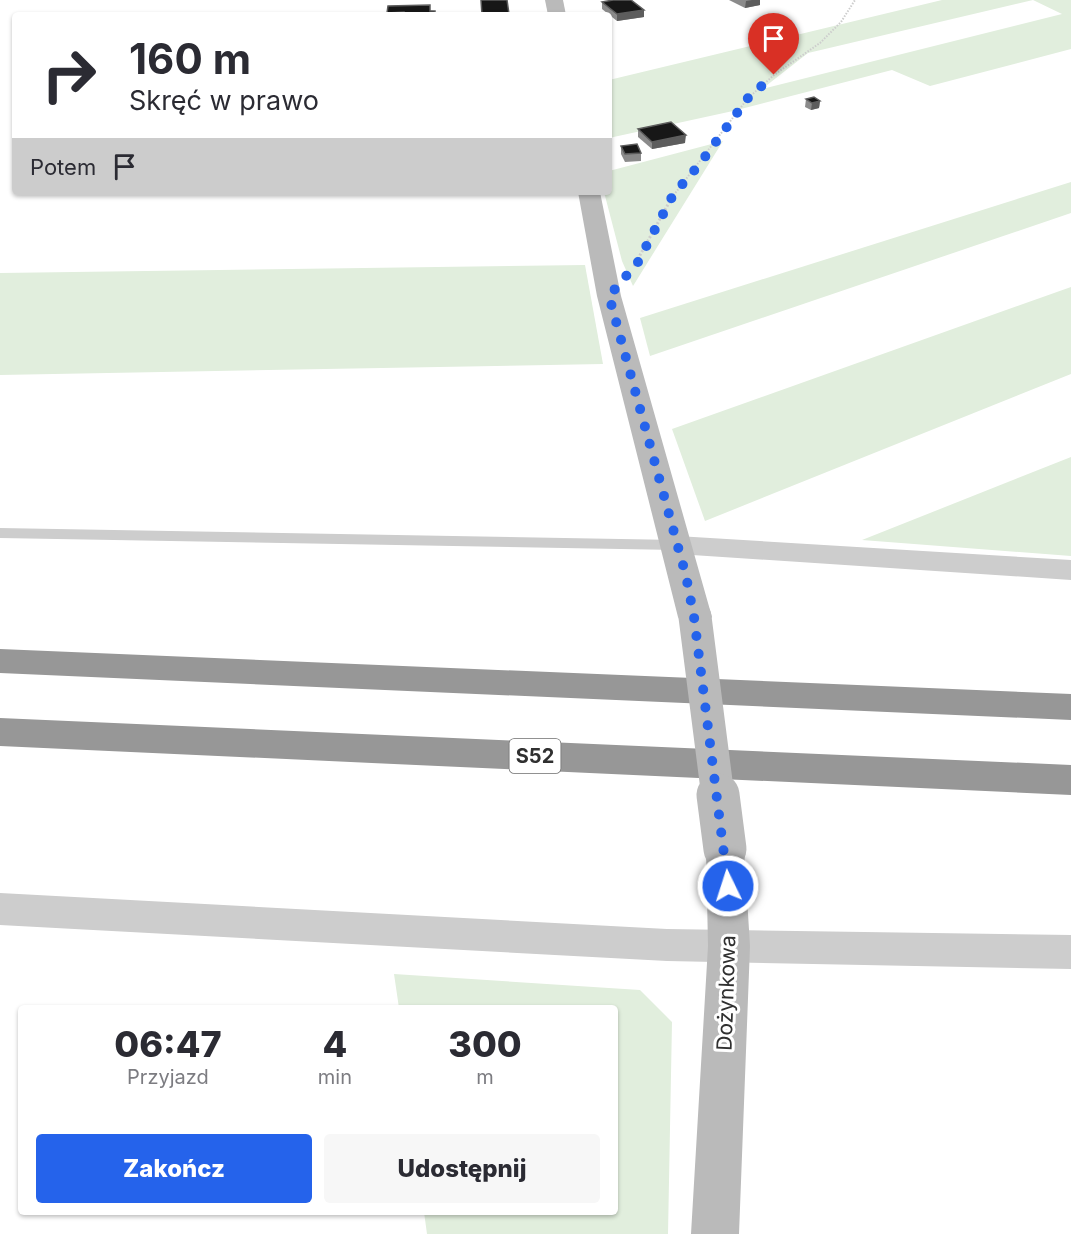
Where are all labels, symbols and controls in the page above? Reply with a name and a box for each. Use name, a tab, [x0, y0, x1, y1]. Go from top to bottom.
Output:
pin	[748, 13, 799, 75]
icon: arrive	[757, 22, 790, 55]
text: 160 m	[129, 33, 251, 84]
icon: right	[30, 36, 108, 114]
text: Skręć w prawo	[129, 84, 319, 117]
icon: arrive	[108, 150, 141, 183]
text: Potem	[30, 154, 96, 180]
road number: S52	[510, 739, 560, 773]
position arrow	[696, 854, 760, 918]
street label: Dożynkowa	[711, 935, 741, 1051]
text: 06:47	[114, 1022, 222, 1066]
text: 4	[323, 1022, 347, 1066]
text: 300	[448, 1022, 522, 1066]
text: Przyjazd	[127, 1065, 209, 1089]
text: min	[318, 1065, 352, 1089]
text: m	[476, 1065, 494, 1089]
button: Zakończ	[36, 1134, 312, 1203]
button: Udostępnij	[324, 1134, 600, 1203]

